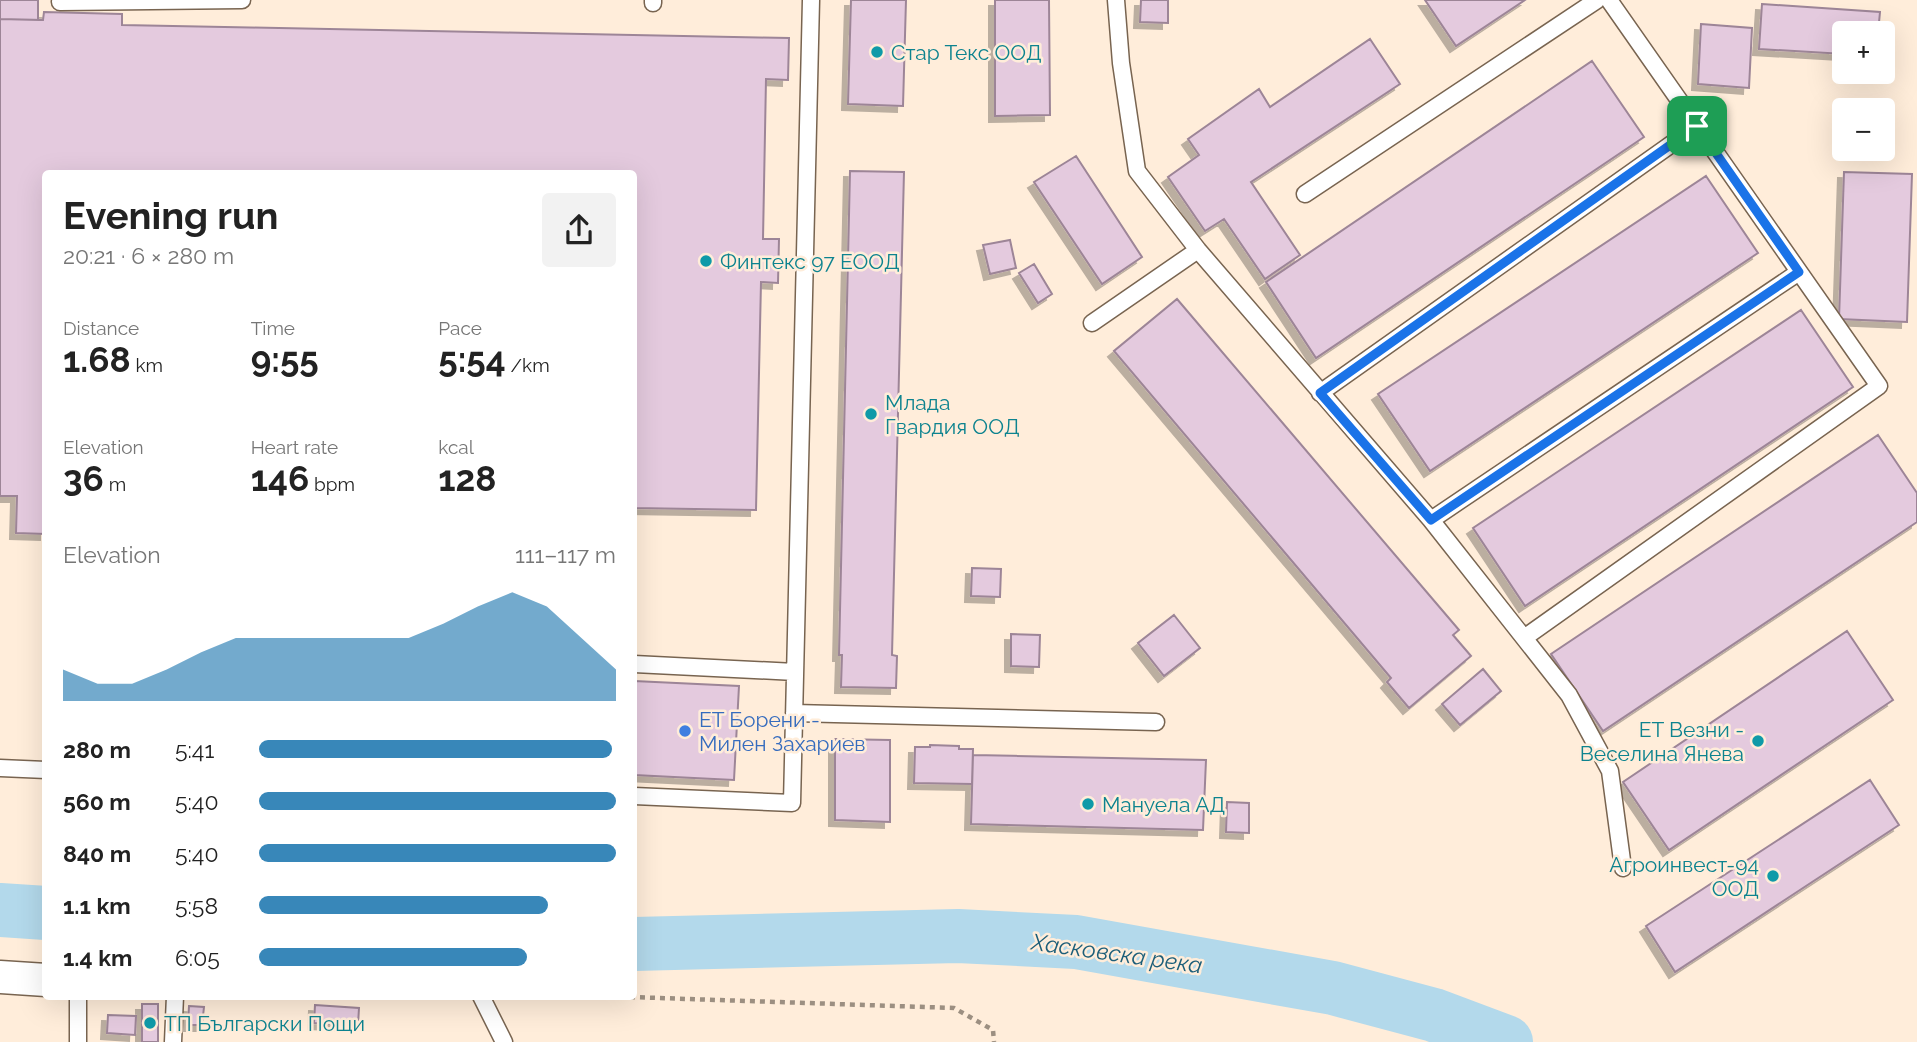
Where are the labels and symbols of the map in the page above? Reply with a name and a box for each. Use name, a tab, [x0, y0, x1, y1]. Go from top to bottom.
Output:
place label: Стар Текс ООД	[891, 40, 1042, 65]
marker: Стар Текс ООД	[869, 44, 885, 60]
pin	[1667, 96, 1727, 156]
place label: Финтекс 97 ЕООД	[720, 249, 900, 274]
marker: Финтекс 97 ЕООД	[698, 253, 714, 269]
place label: Млада Гвардия ООД	[885, 390, 1020, 439]
marker: Млада Гвардия ООД	[863, 406, 879, 422]
place label: ЕТ Борени - Милен Захариев	[699, 707, 866, 756]
place label: ЕТ Везни - Веселина Янева	[1580, 717, 1744, 766]
marker: ЕТ Борени - Милен Захариев	[677, 723, 693, 739]
marker: ЕТ Везни - Веселина Янева	[1750, 733, 1766, 749]
place label: Мануела АД	[1102, 792, 1225, 817]
marker: Мануела АД	[1080, 796, 1096, 812]
place label: Агроинвест-94 ООД	[1609, 852, 1759, 901]
marker: Агроинвест-94 ООД	[1765, 868, 1781, 884]
water label: Хасковска река	[1028, 927, 1204, 978]
place label: ТП Български Пощи	[164, 1011, 365, 1036]
marker: ТП Български Пощи	[142, 1015, 158, 1031]

